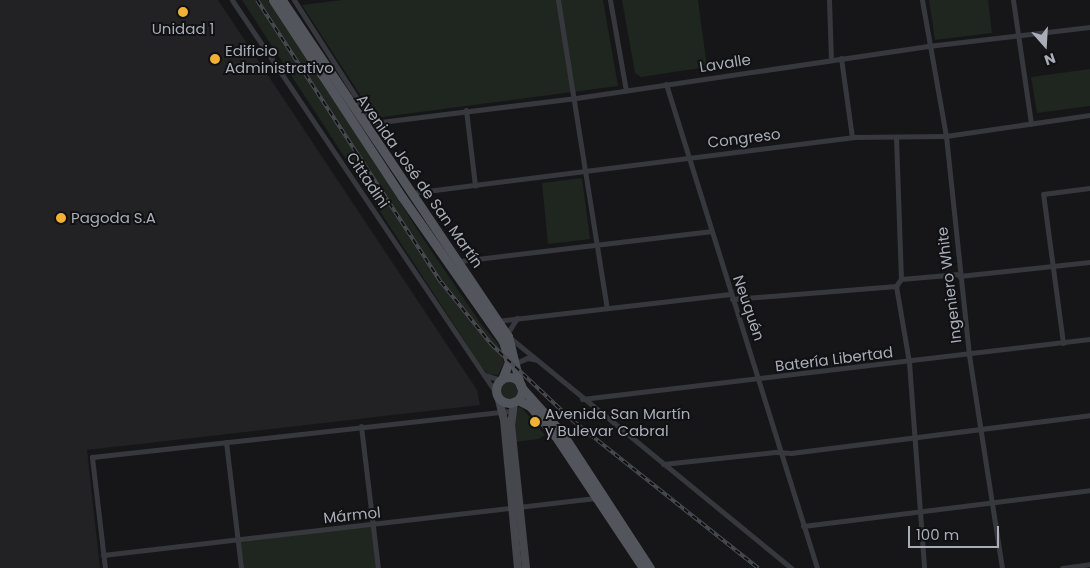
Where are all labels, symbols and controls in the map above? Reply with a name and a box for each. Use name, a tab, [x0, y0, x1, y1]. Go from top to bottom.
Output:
marker: Unidad 1	[177, 6, 189, 18]
place label: Unidad 1	[152, 20, 214, 38]
north arrow	[1020, 20, 1070, 70]
place label: Edificio Administrativo	[225, 41, 334, 76]
text: N	[1042, 48, 1058, 70]
street label: Lavalle	[698, 50, 752, 76]
marker: Edificio Administrativo	[209, 53, 221, 65]
street label: Avenida José de San Martín	[353, 91, 487, 271]
street label: Congreso	[707, 125, 781, 151]
street label: Cittadini	[343, 149, 393, 211]
place label: Pagoda S.A	[71, 209, 156, 227]
marker: Pagoda S.A	[55, 212, 67, 224]
street label: Ingeniero White	[933, 226, 965, 344]
street label: Neuquén	[729, 273, 769, 343]
street label: Batería Libertad	[774, 343, 894, 375]
place label: Avenida San Martín y Bulevar Cabral	[545, 404, 690, 439]
marker: Avenida San Martín y Bulevar Cabral	[529, 416, 541, 428]
street label: Mármol	[323, 503, 381, 527]
scale bar	[910, 516, 1001, 548]
text: 100 m	[916, 524, 959, 545]

